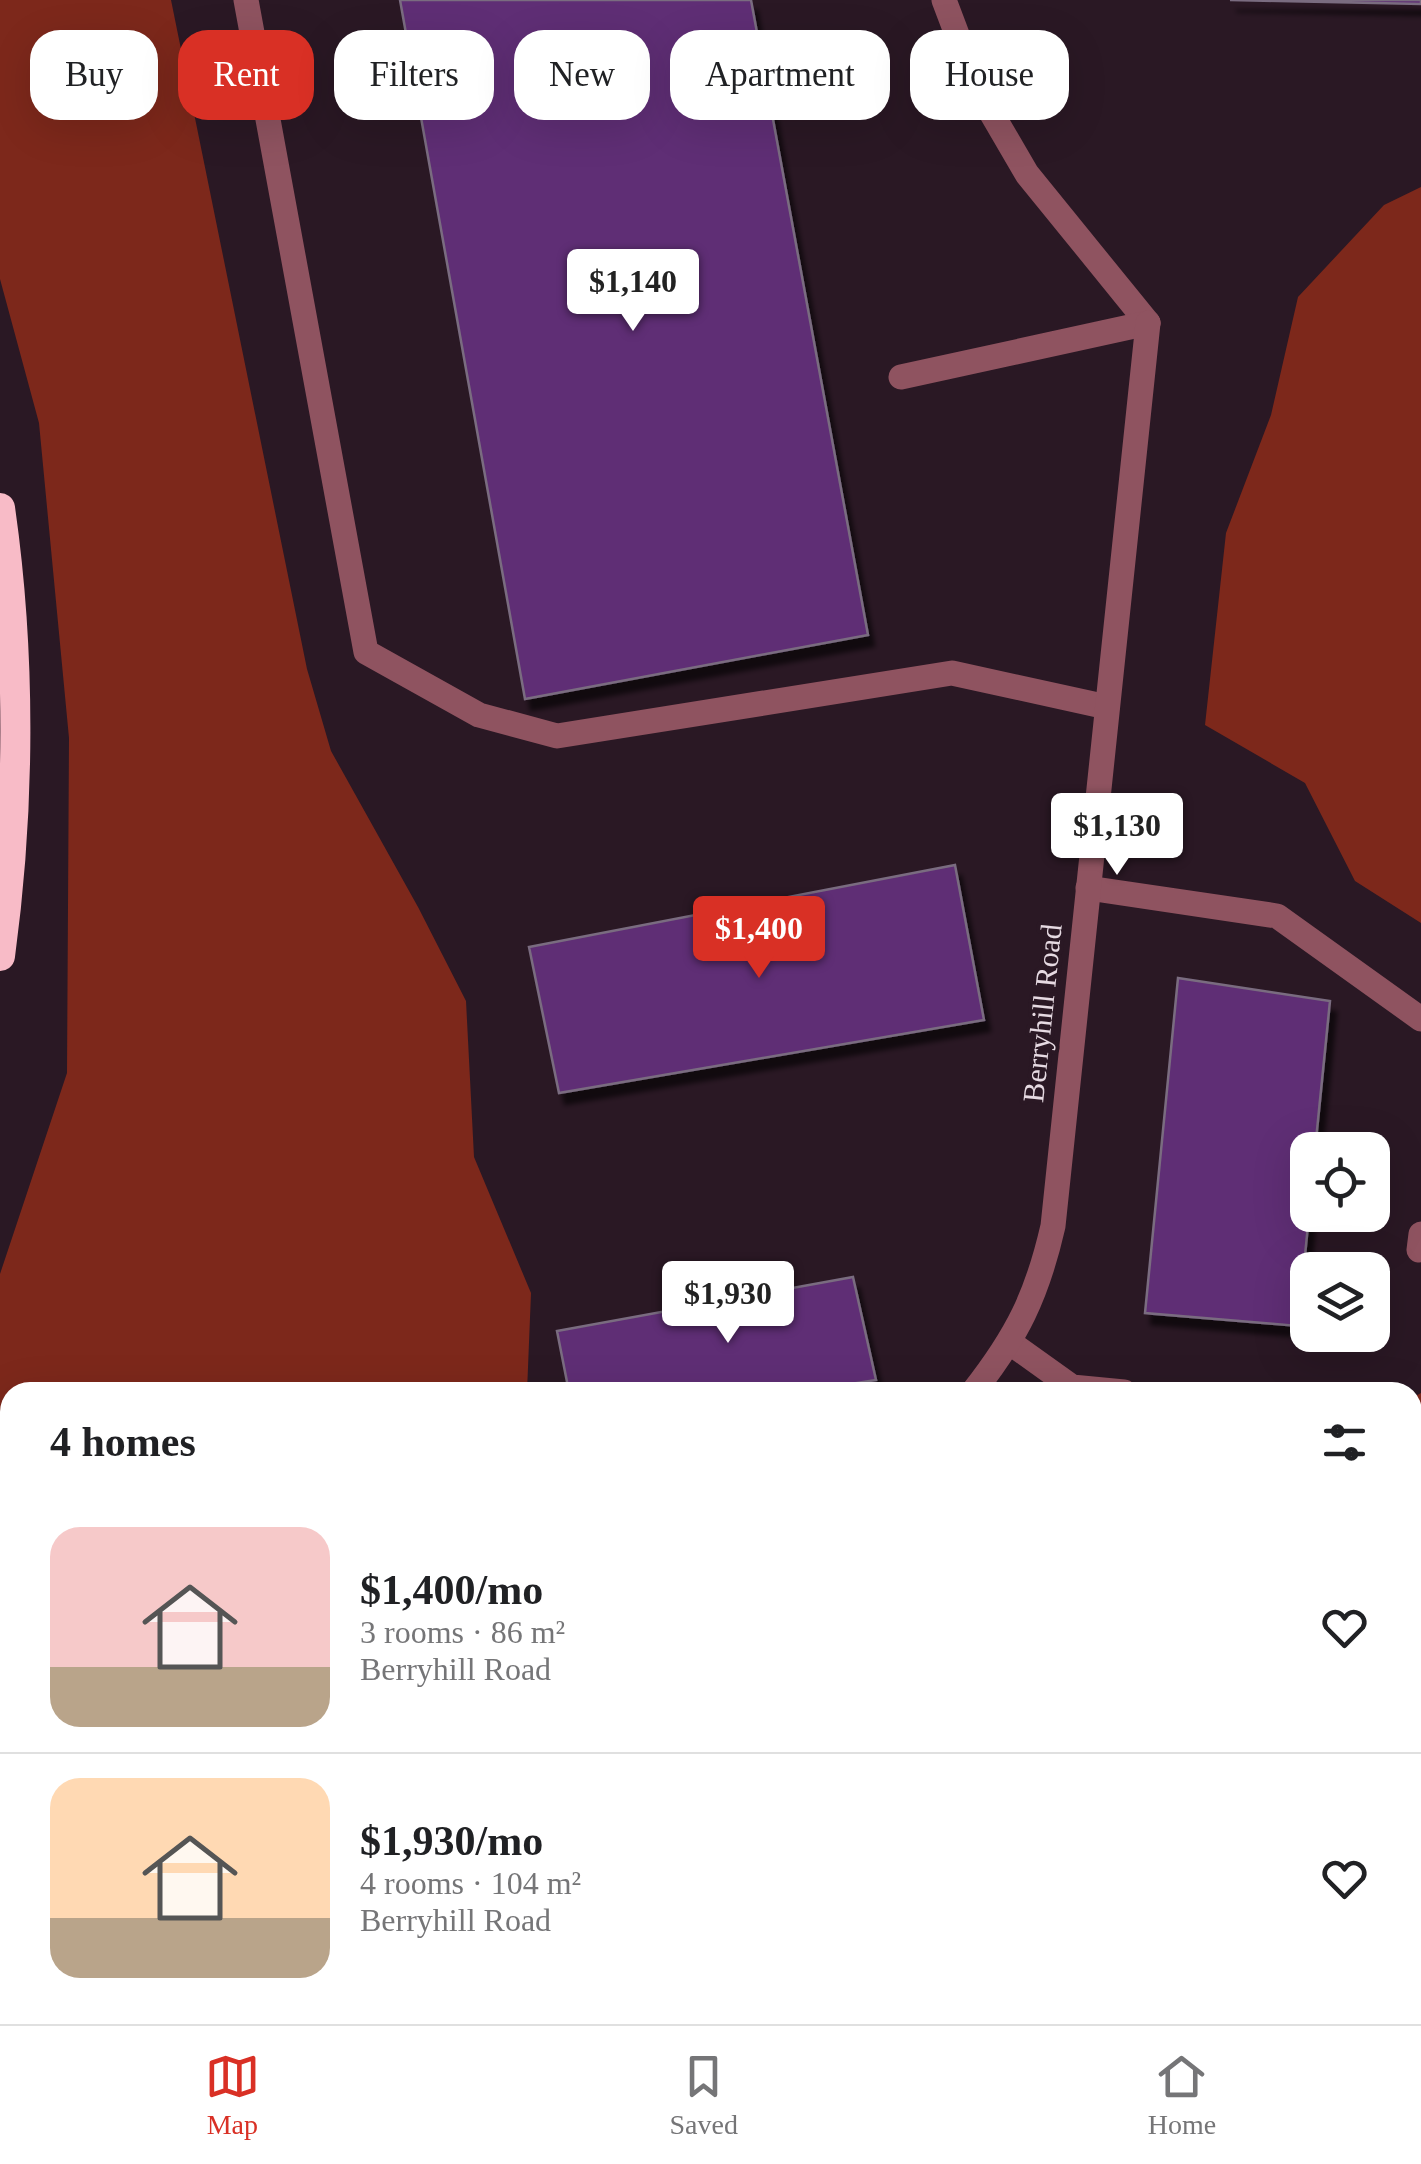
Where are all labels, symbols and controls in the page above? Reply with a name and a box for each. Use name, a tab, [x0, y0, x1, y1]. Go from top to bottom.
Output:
chip: Buy	[30, 30, 158, 120]
chip: Rent	[178, 30, 314, 120]
chip: Filters	[334, 30, 494, 120]
chip: New	[514, 30, 650, 120]
chip: Apartment	[670, 30, 890, 120]
chip: House	[910, 30, 1069, 120]
pin: $1,140	[552, 249, 714, 334]
text: $1,140	[589, 263, 677, 299]
pin: $1,130	[1036, 793, 1198, 878]
text: $1,130	[1073, 807, 1161, 843]
pin: $1,400	[678, 896, 840, 981]
text: $1,400	[715, 910, 803, 946]
street label: Berryhill Road	[1016, 922, 1068, 1104]
map controls	[1290, 1132, 1390, 1352]
button: locate	[1290, 1132, 1390, 1232]
button: layers	[1290, 1252, 1390, 1352]
pin: $1,930	[647, 1261, 809, 1346]
text: $1,930	[684, 1275, 772, 1311]
icon: filters	[1317, 1415, 1372, 1470]
text: 4 homes	[50, 1419, 196, 1465]
icon: home	[130, 1567, 250, 1687]
text: $1,400/mo	[360, 1567, 543, 1613]
icon: heart	[1317, 1600, 1372, 1655]
text: 3 rooms · 86 m²	[360, 1614, 565, 1650]
text: Berryhill Road	[360, 1651, 551, 1687]
icon: home	[130, 1818, 250, 1938]
text: $1,930/mo	[360, 1818, 543, 1864]
icon: heart	[1317, 1851, 1372, 1906]
text: 4 rooms · 104 m²	[360, 1865, 581, 1901]
text: Berryhill Road	[360, 1902, 551, 1938]
tab: Map	[205, 2049, 260, 2141]
tab: Saved	[670, 2049, 738, 2141]
tab: Home	[1148, 2049, 1216, 2141]

